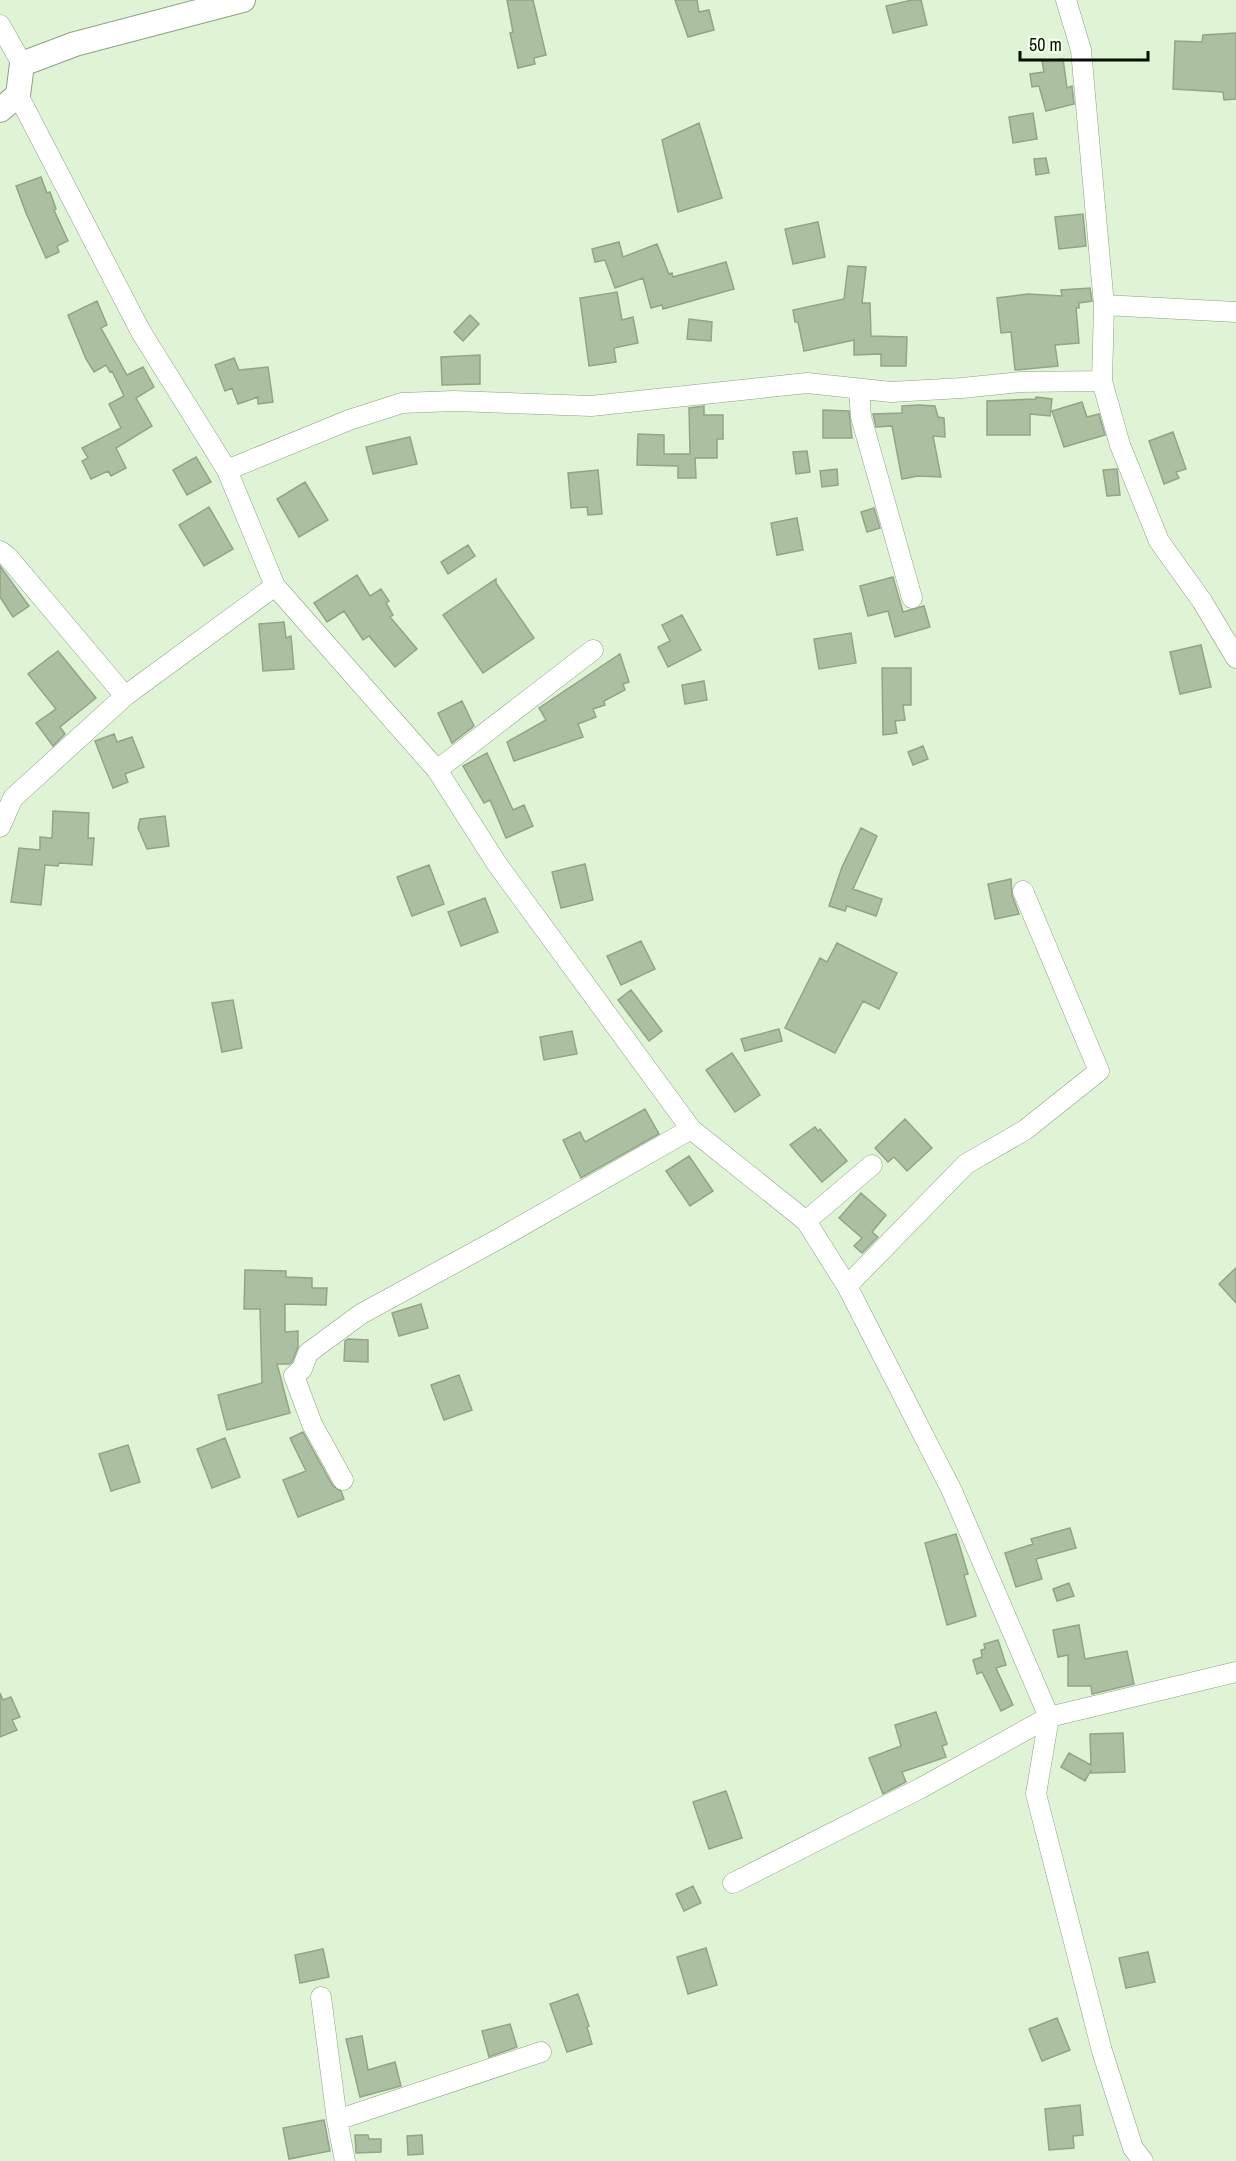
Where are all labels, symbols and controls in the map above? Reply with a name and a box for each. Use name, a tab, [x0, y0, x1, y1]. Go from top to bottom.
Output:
scale bar	[1020, 24, 1148, 62]
text: 50 m	[1029, 32, 1062, 57]

